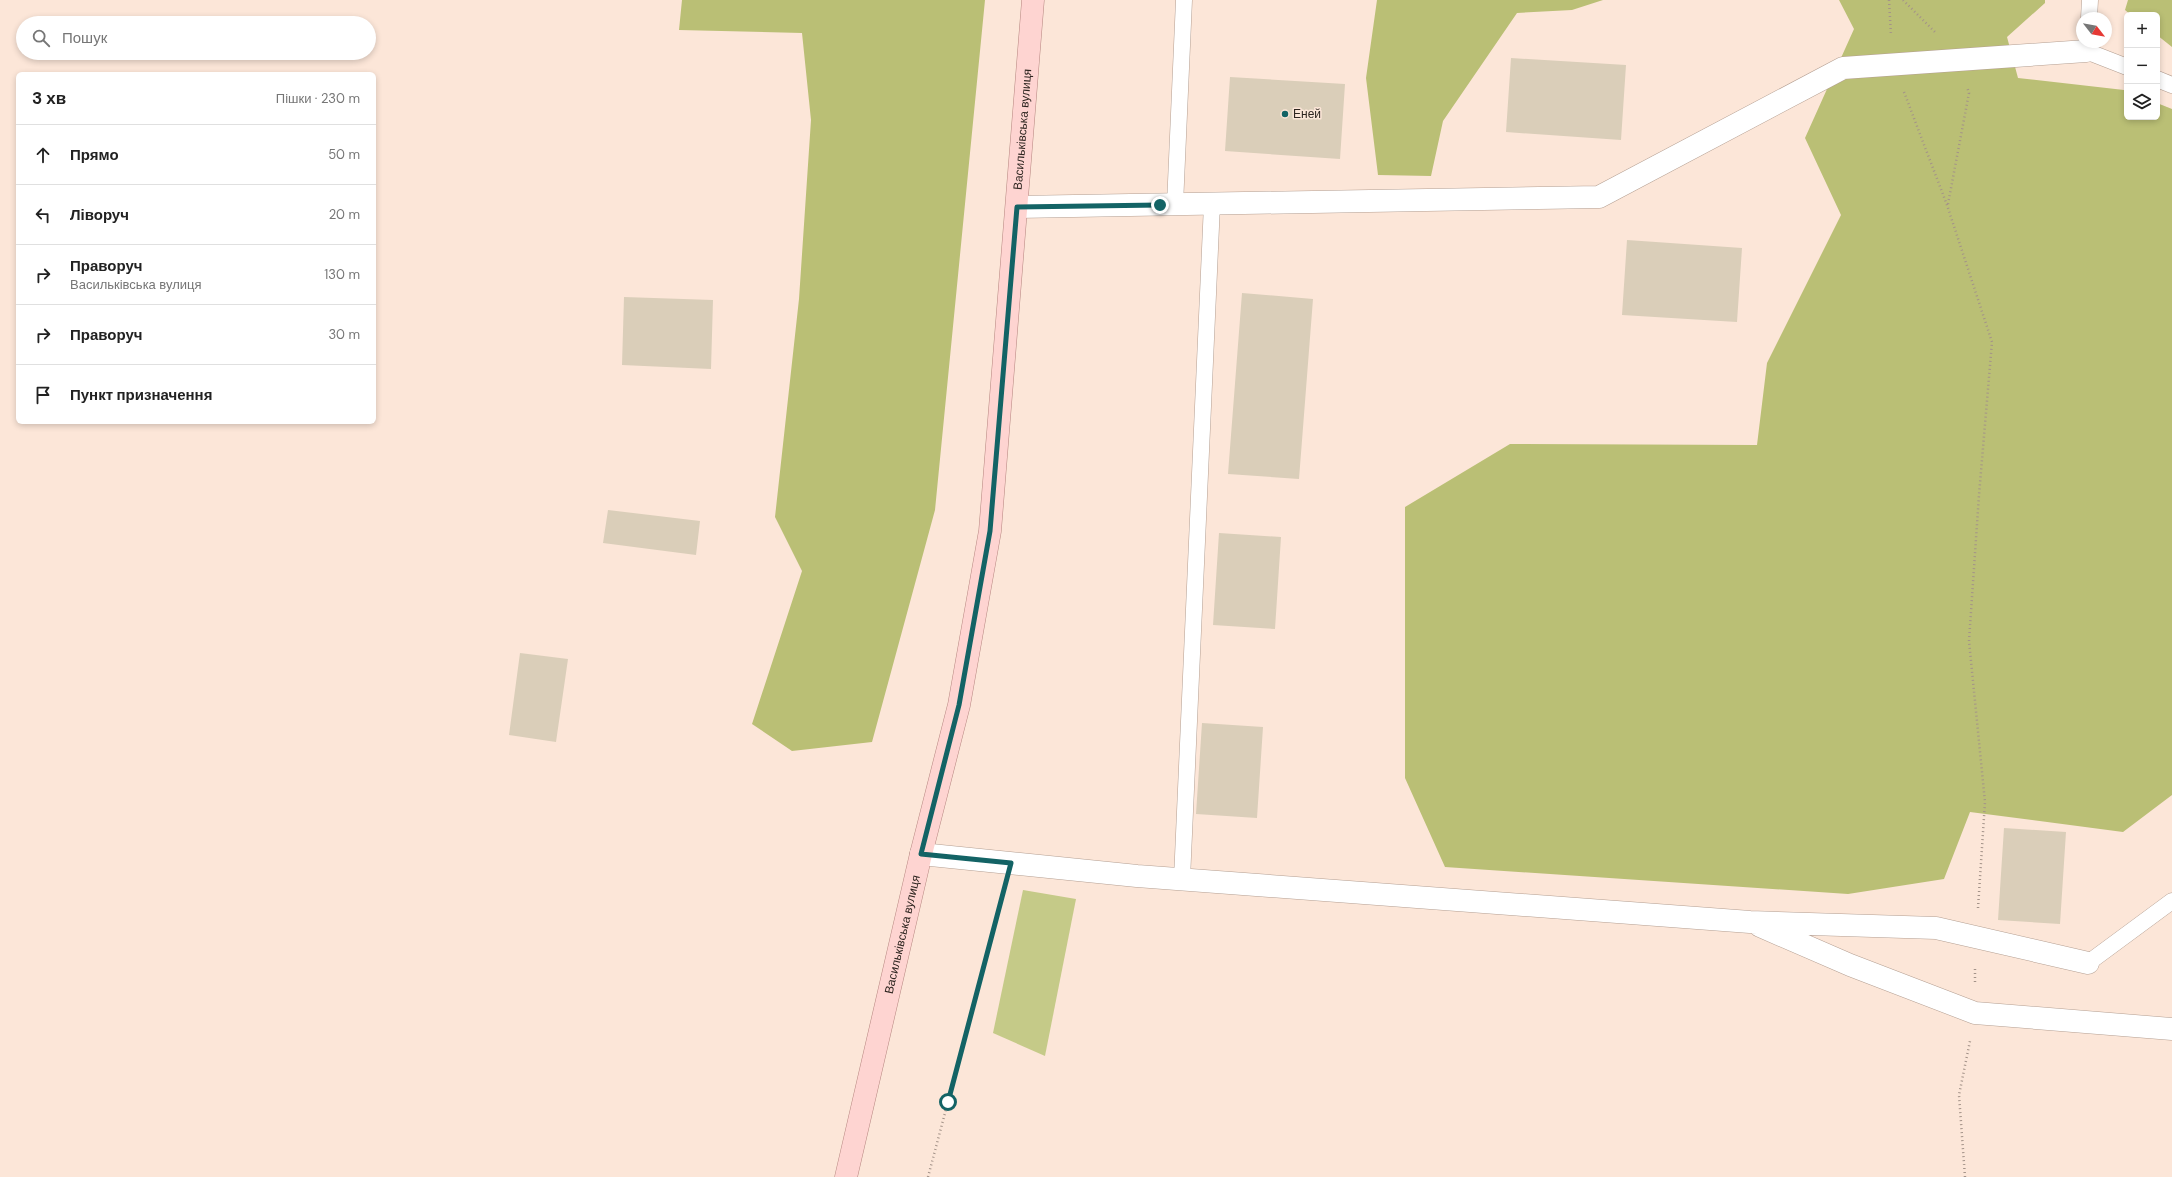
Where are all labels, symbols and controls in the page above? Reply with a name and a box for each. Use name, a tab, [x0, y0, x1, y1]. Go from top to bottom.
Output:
north arrow	[2076, 12, 2112, 48]
map controls	[2124, 12, 2160, 120]
button: +	[2124, 12, 2160, 48]
search box	[16, 16, 376, 60]
icon: search	[30, 27, 52, 49]
text: Пошук	[62, 28, 107, 48]
button: −	[2124, 48, 2160, 84]
street label: Васильківська вулиця	[1010, 68, 1035, 191]
button: layers	[2124, 84, 2160, 120]
text: 3 хв	[32, 87, 66, 109]
text: Пішки · 230 m	[276, 90, 360, 107]
place label: Еней	[1293, 106, 1321, 122]
marker: Еней	[1280, 109, 1290, 119]
icon: ahead	[32, 144, 54, 166]
text: Прямо	[70, 145, 119, 165]
text: 50 m	[328, 146, 360, 163]
route end	[1151, 196, 1169, 214]
icon: left	[32, 204, 54, 226]
text: Ліворуч	[70, 205, 129, 225]
text: 20 m	[329, 206, 360, 223]
text: Праворуч	[70, 256, 143, 276]
icon: right	[32, 264, 54, 286]
text: 130 m	[324, 266, 360, 283]
text: Васильківська вулиця	[70, 276, 201, 293]
icon: right	[32, 324, 54, 346]
text: Праворуч	[70, 325, 143, 345]
text: 30 m	[328, 326, 360, 343]
icon: arrive	[32, 384, 54, 406]
text: Пункт призначення	[70, 385, 212, 405]
street label: Васильківська вулиця	[881, 873, 924, 995]
route start	[939, 1093, 957, 1111]

